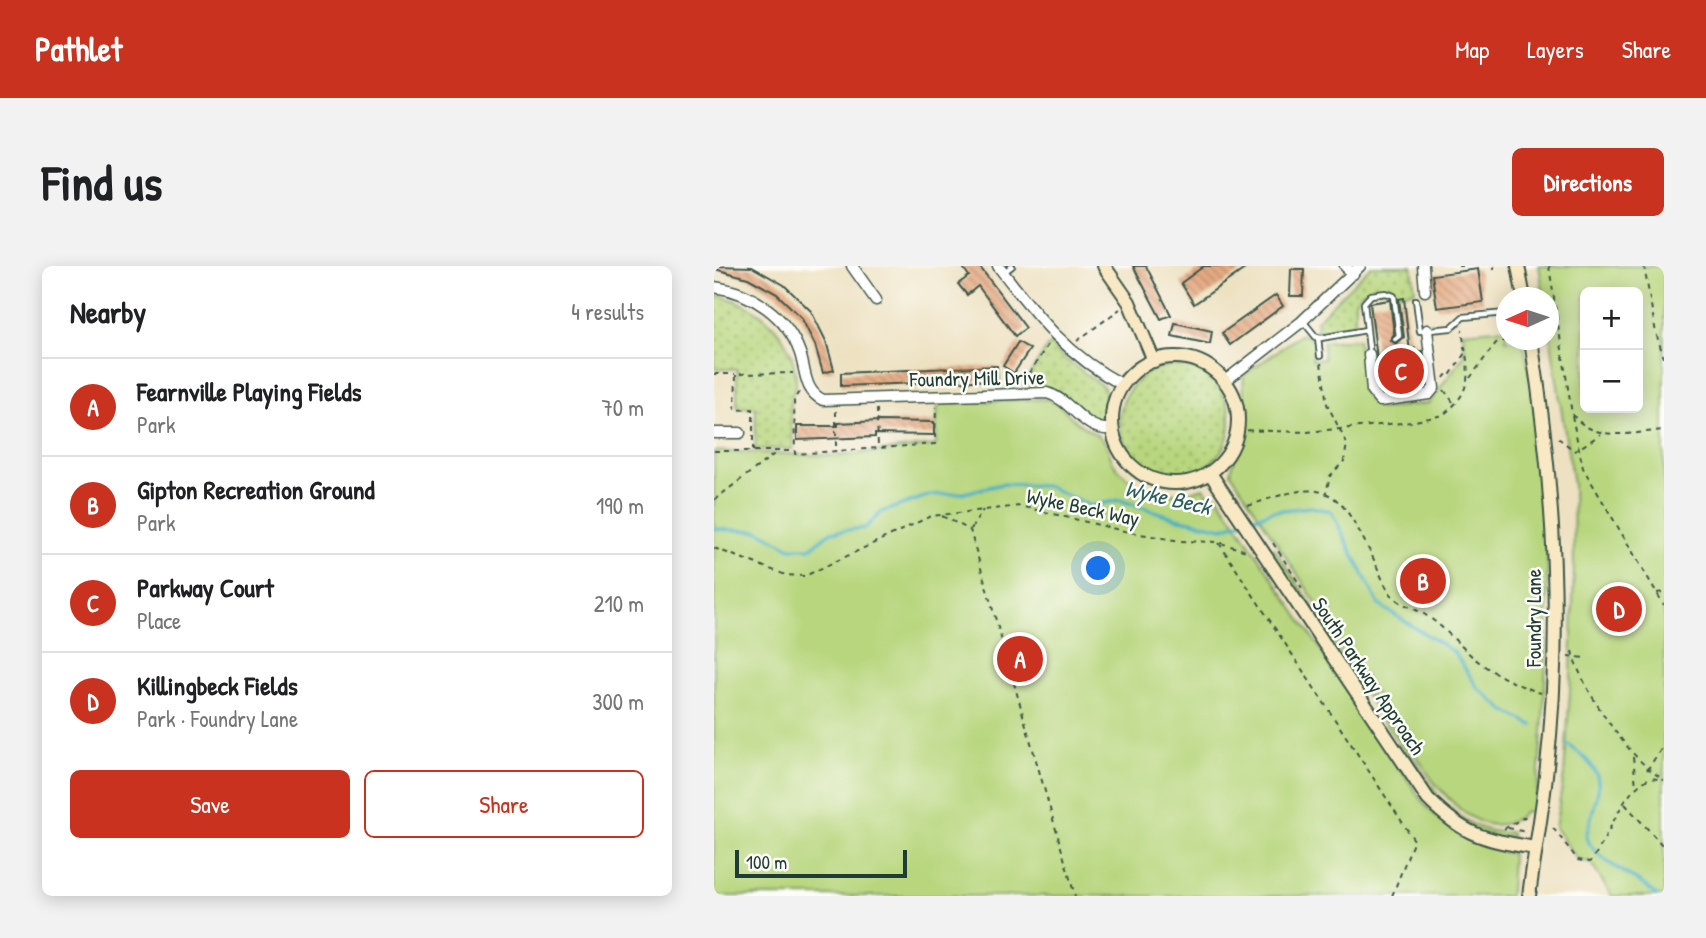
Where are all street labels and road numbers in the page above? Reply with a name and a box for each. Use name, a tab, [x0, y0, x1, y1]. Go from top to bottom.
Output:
street label: Foundry Mill Drive	[908, 362, 1045, 394]
street label: Wyke Beck Way	[1024, 481, 1142, 533]
street label: Foundry Lane	[1519, 569, 1548, 668]
street label: South Parkway Approach	[1305, 592, 1433, 761]

